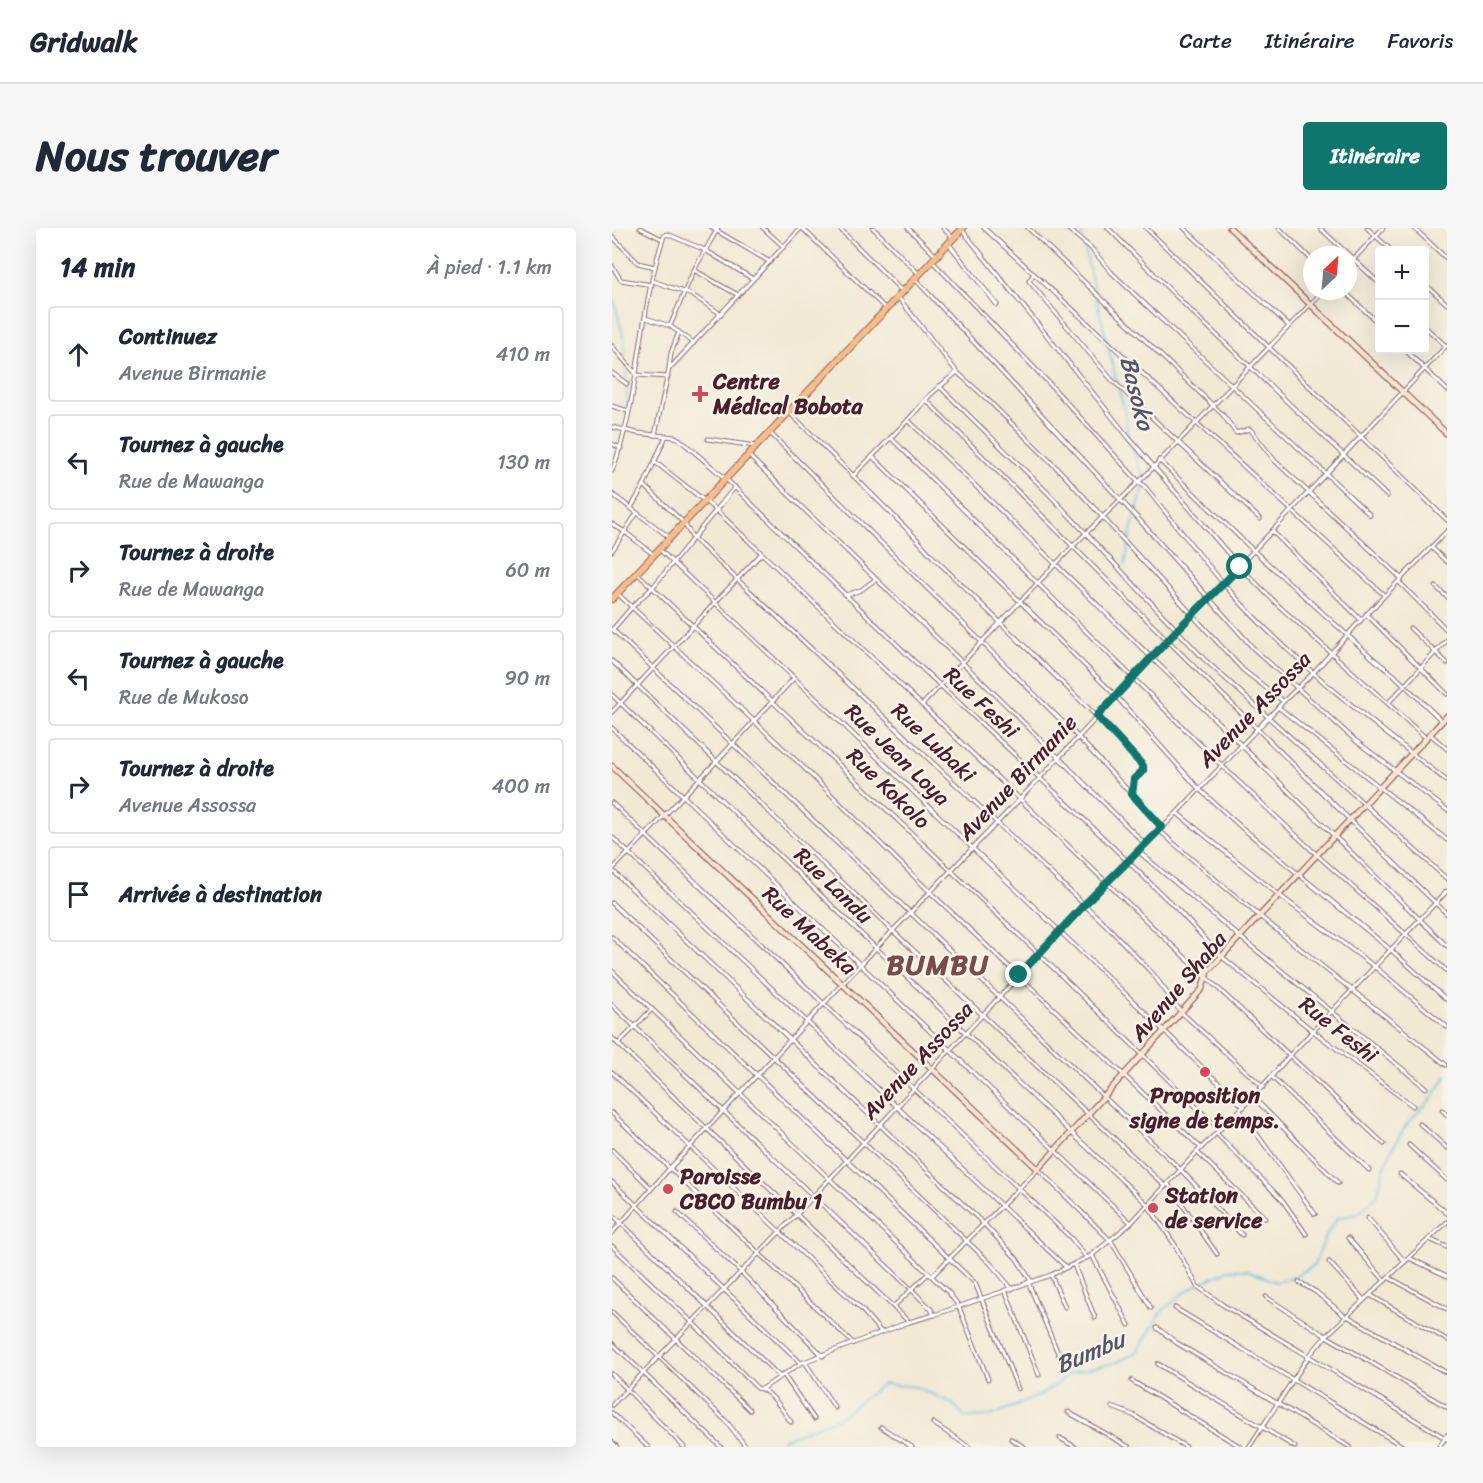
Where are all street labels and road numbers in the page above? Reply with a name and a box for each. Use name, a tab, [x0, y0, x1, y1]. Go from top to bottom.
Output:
street label: Avenue Assossa	[1187, 641, 1321, 778]
street label: Rue Feshi	[935, 657, 1029, 749]
street label: Rue Lubaki	[882, 692, 986, 793]
street label: Rue Jean Loya	[835, 693, 960, 815]
street label: Avenue Birmanie	[947, 705, 1087, 851]
street label: Rue Kokolo	[837, 738, 940, 839]
street label: Rue Landu	[785, 837, 883, 934]
street label: Rue Mabeka	[753, 876, 867, 986]
street label: Avenue Shaba	[1119, 921, 1237, 1052]
street label: Rue Feshi	[1290, 986, 1388, 1074]
street label: Avenue Assossa	[851, 991, 984, 1130]

